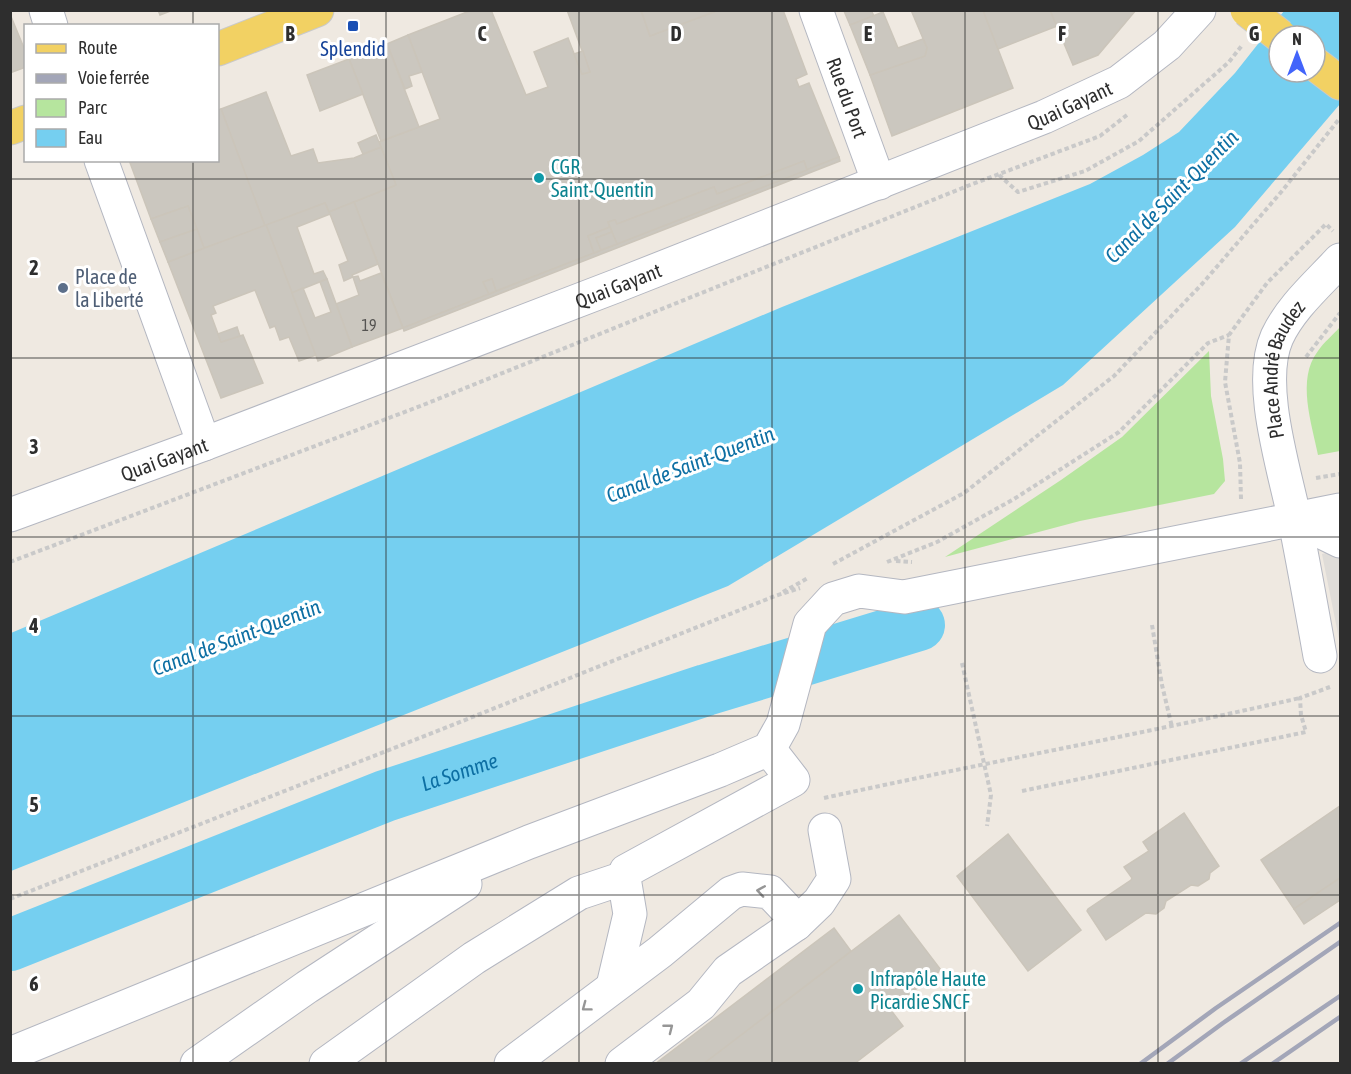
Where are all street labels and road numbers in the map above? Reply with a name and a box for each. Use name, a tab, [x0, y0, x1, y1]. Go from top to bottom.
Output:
street label: Rue du Port	[823, 54, 873, 141]
street label: Quai Gayant	[1024, 75, 1116, 134]
street label: Quai Gayant	[572, 258, 665, 312]
street label: Place André Baudez	[1258, 295, 1309, 441]
street label: Quai Gayant	[117, 432, 211, 485]

